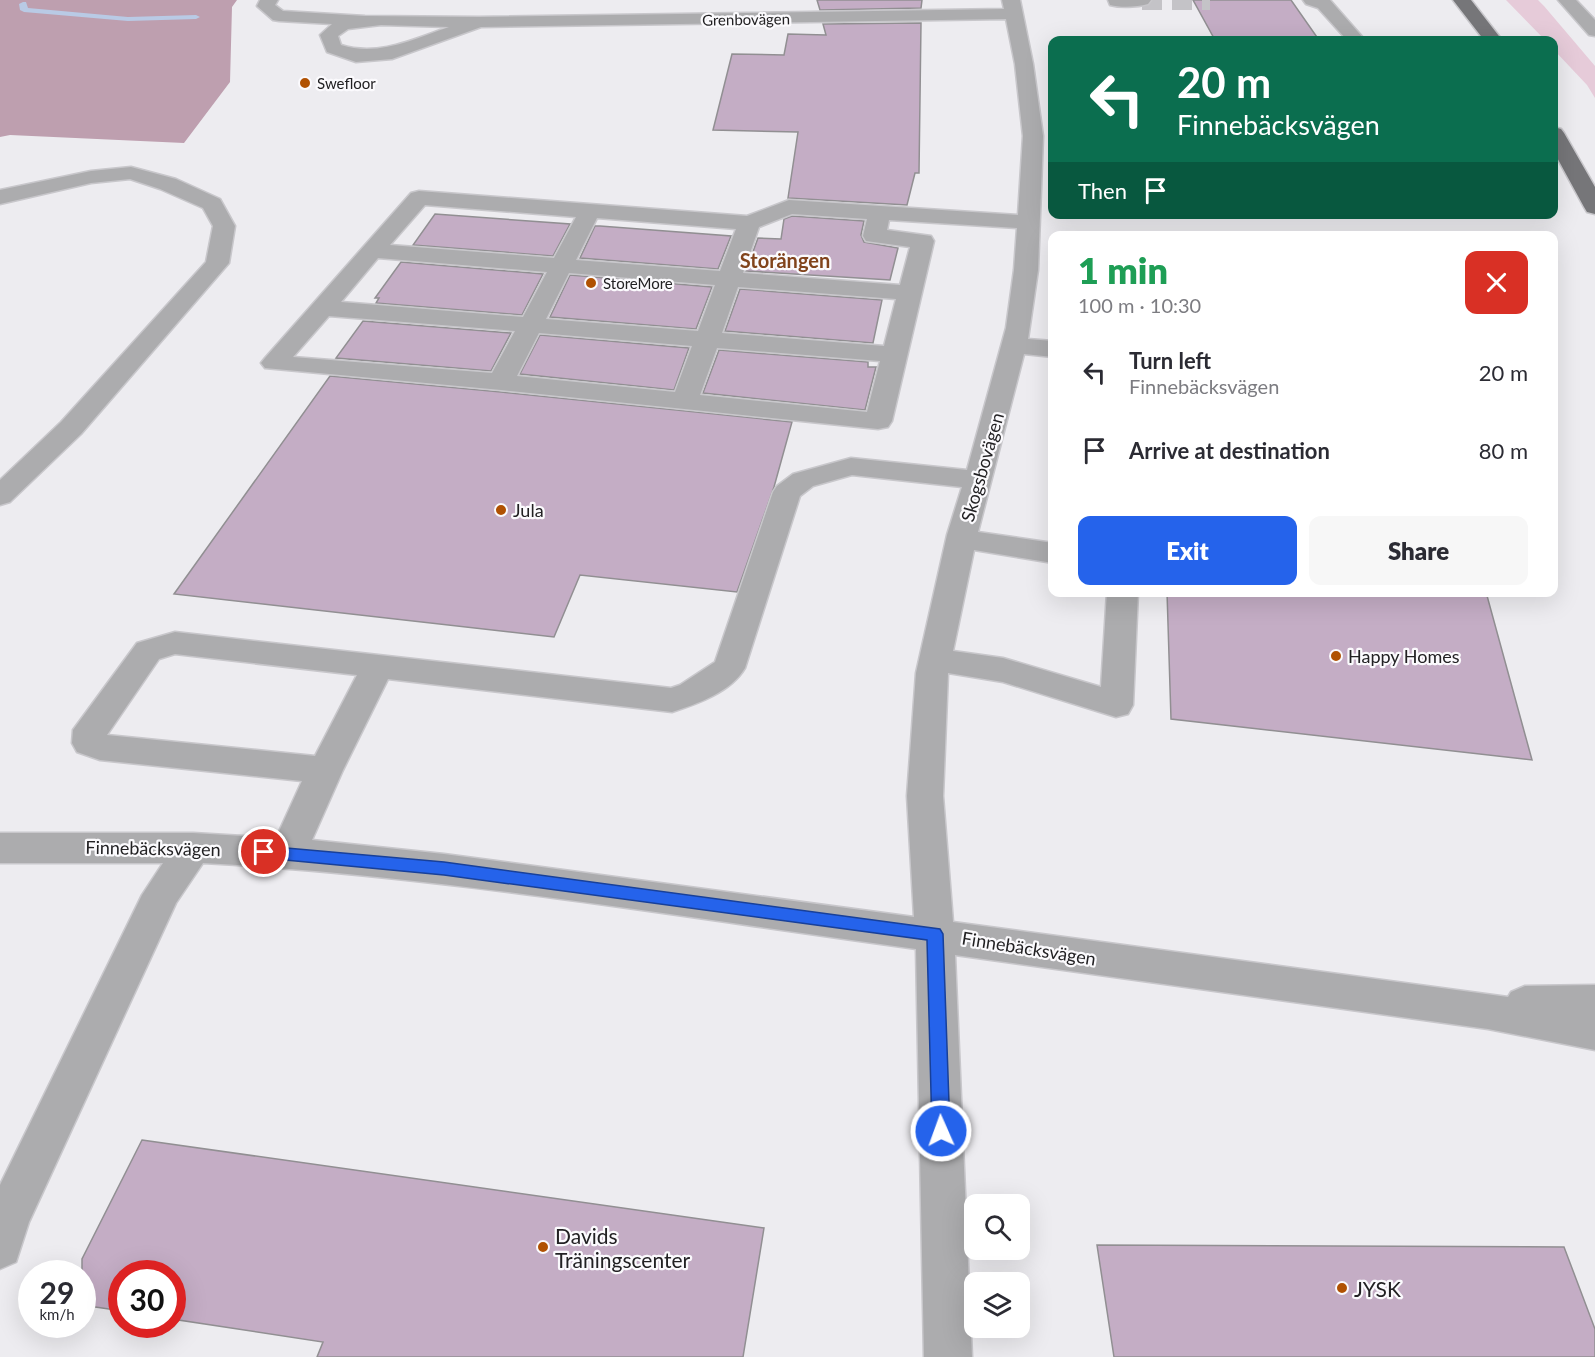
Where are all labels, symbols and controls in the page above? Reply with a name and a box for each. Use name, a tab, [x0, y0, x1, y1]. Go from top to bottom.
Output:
street label: Grenbovägen	[702, 9, 790, 29]
text: 20 m	[1177, 57, 1271, 107]
icon: left	[1078, 60, 1156, 138]
place label: Swefloor	[317, 74, 376, 92]
marker: Swefloor	[298, 76, 312, 90]
text: Finnebäcksvägen	[1177, 108, 1380, 141]
icon: arrive	[1139, 174, 1172, 207]
text: Then	[1078, 177, 1127, 204]
district label: Storängen	[740, 248, 830, 272]
text: 1 min	[1078, 248, 1168, 292]
button: close	[1465, 251, 1528, 314]
place label: StoreMore	[603, 274, 673, 292]
marker: StoreMore	[584, 276, 598, 290]
text: 100 m · 10:30	[1078, 293, 1201, 317]
text: Turn left	[1129, 347, 1211, 374]
icon: left	[1078, 356, 1111, 389]
text: 20 m	[1479, 359, 1528, 386]
text: Finnebäcksvägen	[1129, 374, 1279, 398]
street label: Skogsbovägen	[956, 410, 1008, 524]
icon: arrive	[1078, 434, 1111, 467]
text: Arrive at destination	[1129, 437, 1330, 464]
text: 80 m	[1479, 437, 1528, 464]
place label: Jula	[513, 499, 544, 521]
marker: Jula	[494, 503, 508, 517]
button: Exit	[1078, 516, 1297, 585]
button: Share	[1309, 516, 1528, 585]
place label: Happy Homes	[1348, 645, 1460, 667]
marker: Happy Homes	[1329, 649, 1343, 663]
pin	[238, 826, 289, 877]
icon: arrive	[247, 835, 280, 868]
street label: Finnebäcksvägen	[85, 836, 221, 860]
street label: Finnebäcksvägen	[960, 927, 1098, 969]
position arrow	[909, 1099, 973, 1163]
map controls	[964, 1194, 1030, 1338]
button: search	[964, 1194, 1030, 1260]
place label: Davids Träningscenter	[555, 1223, 691, 1272]
marker: Davids Träningscenter	[536, 1240, 550, 1254]
speed limit sign: 30	[108, 1260, 186, 1338]
button: layers	[964, 1272, 1030, 1338]
text: 29	[40, 1274, 74, 1310]
place label: JYSK	[1354, 1276, 1401, 1301]
marker: JYSK	[1335, 1281, 1349, 1295]
text: km/h	[39, 1305, 75, 1323]

